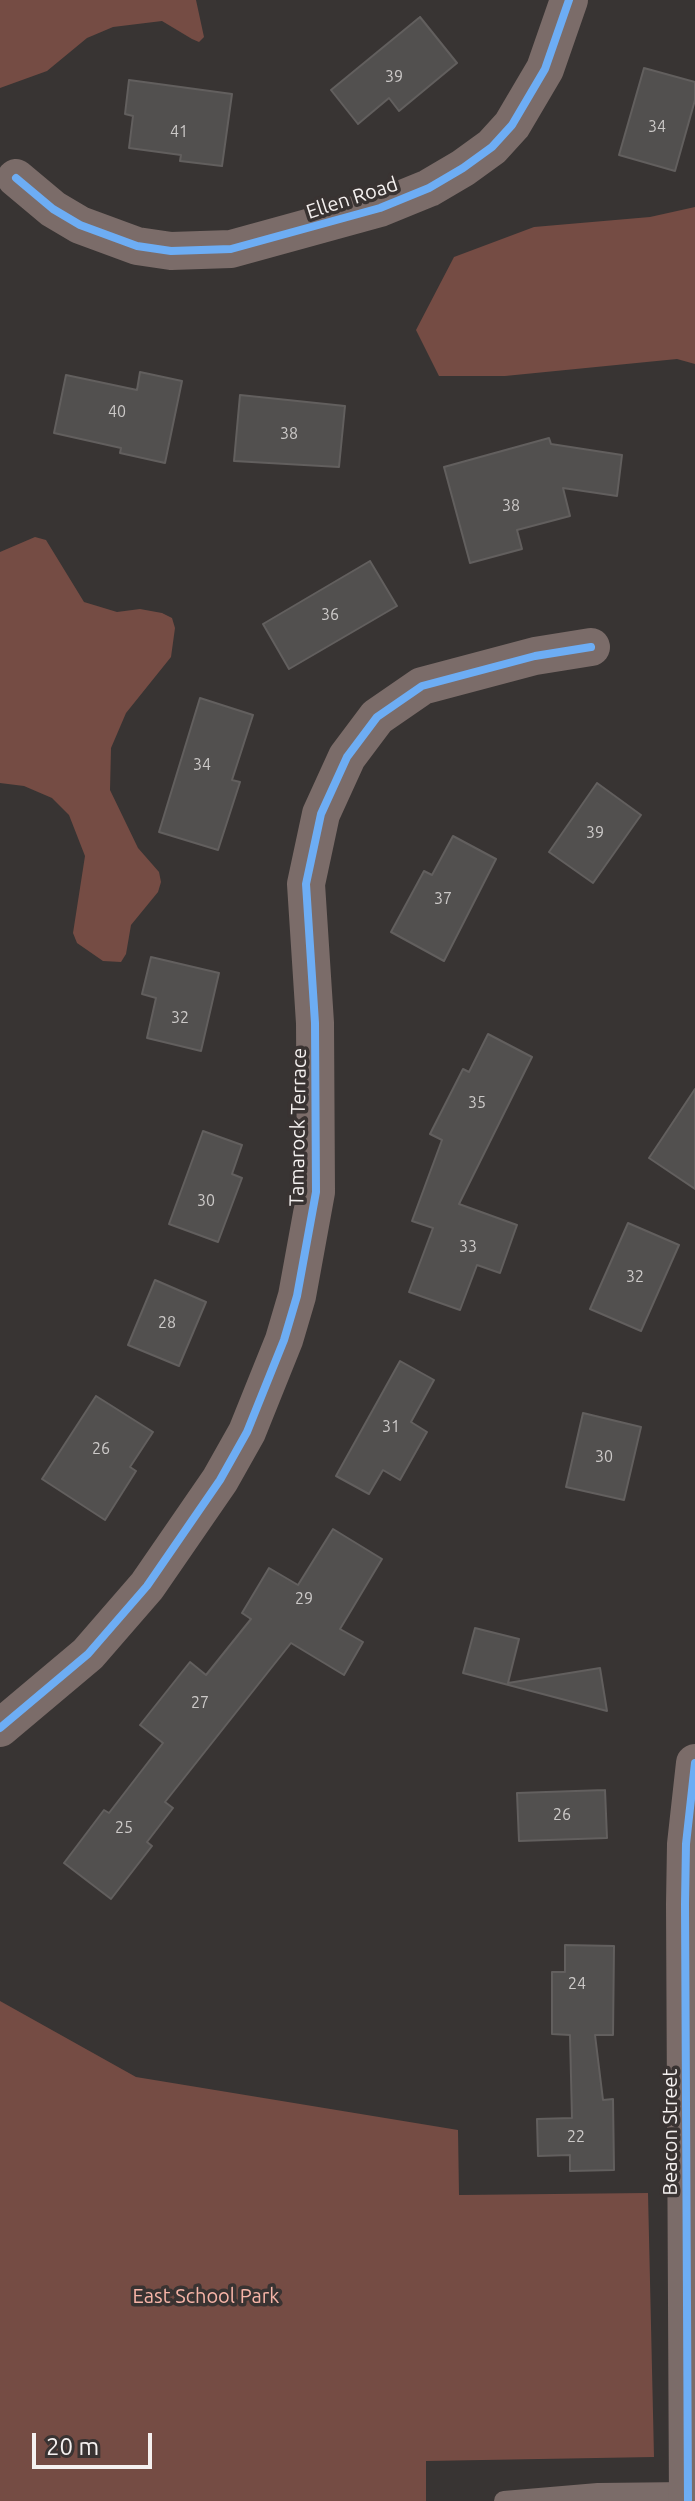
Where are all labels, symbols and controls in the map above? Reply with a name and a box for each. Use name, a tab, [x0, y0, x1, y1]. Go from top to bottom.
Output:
house number: 39	[385, 67, 403, 87]
house number: 34	[648, 117, 666, 137]
house number: 41	[170, 122, 188, 142]
street label: Ellen Road	[303, 172, 401, 224]
house number: 40	[108, 402, 126, 422]
house number: 38	[280, 424, 298, 444]
house number: 38	[502, 496, 520, 516]
house number: 36	[321, 605, 339, 625]
house number: 34	[193, 755, 211, 775]
house number: 39	[586, 823, 604, 843]
house number: 37	[434, 889, 452, 909]
house number: 32	[171, 1008, 189, 1028]
street label: Tamarock Terrace	[285, 1048, 311, 1206]
house number: 35	[468, 1093, 486, 1113]
house number: 30	[197, 1191, 215, 1211]
house number: 33	[459, 1237, 477, 1257]
house number: 32	[626, 1267, 644, 1287]
house number: 28	[158, 1313, 176, 1333]
house number: 31	[382, 1417, 400, 1437]
house number: 26	[92, 1439, 110, 1459]
house number: 30	[595, 1447, 613, 1467]
house number: 29	[295, 1589, 313, 1609]
house number: 27	[191, 1693, 209, 1713]
house number: 26	[553, 1805, 571, 1825]
house number: 25	[115, 1818, 133, 1838]
house number: 24	[568, 1974, 586, 1994]
street label: Beacon Street	[658, 2069, 682, 2195]
house number: 22	[567, 2127, 585, 2147]
park label: East School Park	[133, 2284, 279, 2308]
scale bar	[36, 2417, 156, 2467]
text: 20 m	[46, 2433, 99, 2460]

